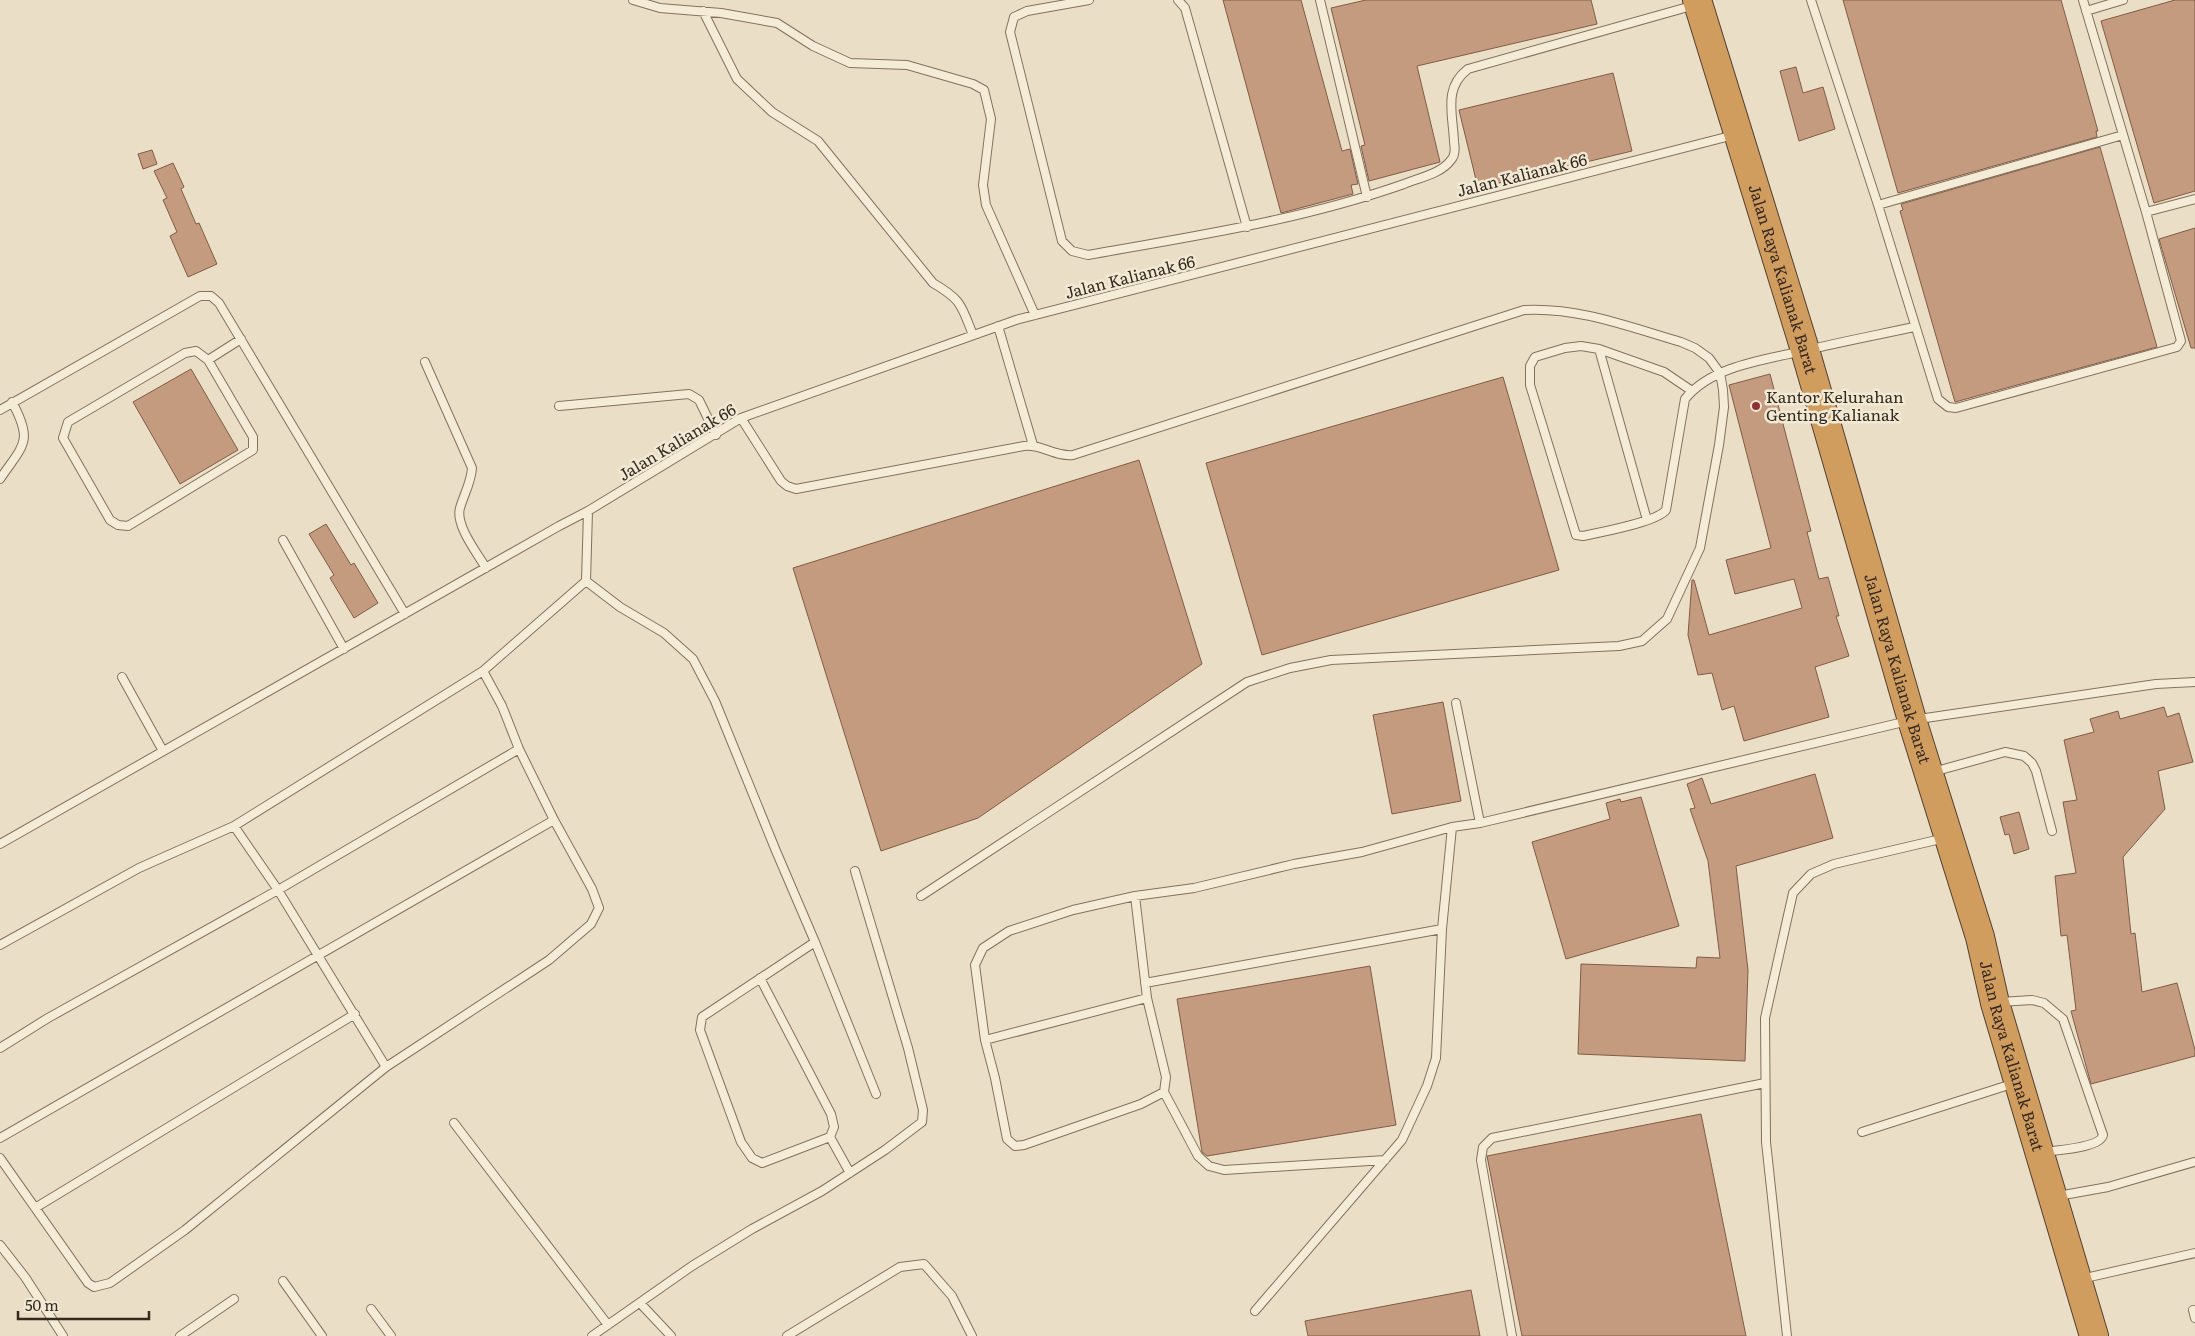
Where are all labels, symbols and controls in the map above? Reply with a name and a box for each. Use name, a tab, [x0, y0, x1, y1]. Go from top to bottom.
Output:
street label: Jalan Kalianak 66	[1454, 146, 1590, 202]
street label: Jalan Raya Kalianak Barat	[1743, 181, 1824, 377]
street label: Jalan Kalianak 66	[1062, 248, 1198, 304]
place label: Kantor Kelurahan Genting Kalianak	[1766, 384, 1904, 426]
street label: Jalan Kalianak 66	[613, 396, 740, 486]
marker: Kantor Kelurahan Genting Kalianak	[1750, 400, 1762, 412]
street label: Jalan Raya Kalianak Barat	[1859, 570, 1938, 767]
street label: Jalan Raya Kalianak Barat	[1975, 958, 2052, 1154]
scale bar	[18, 1288, 149, 1320]
text: 50 m	[25, 1293, 59, 1316]

